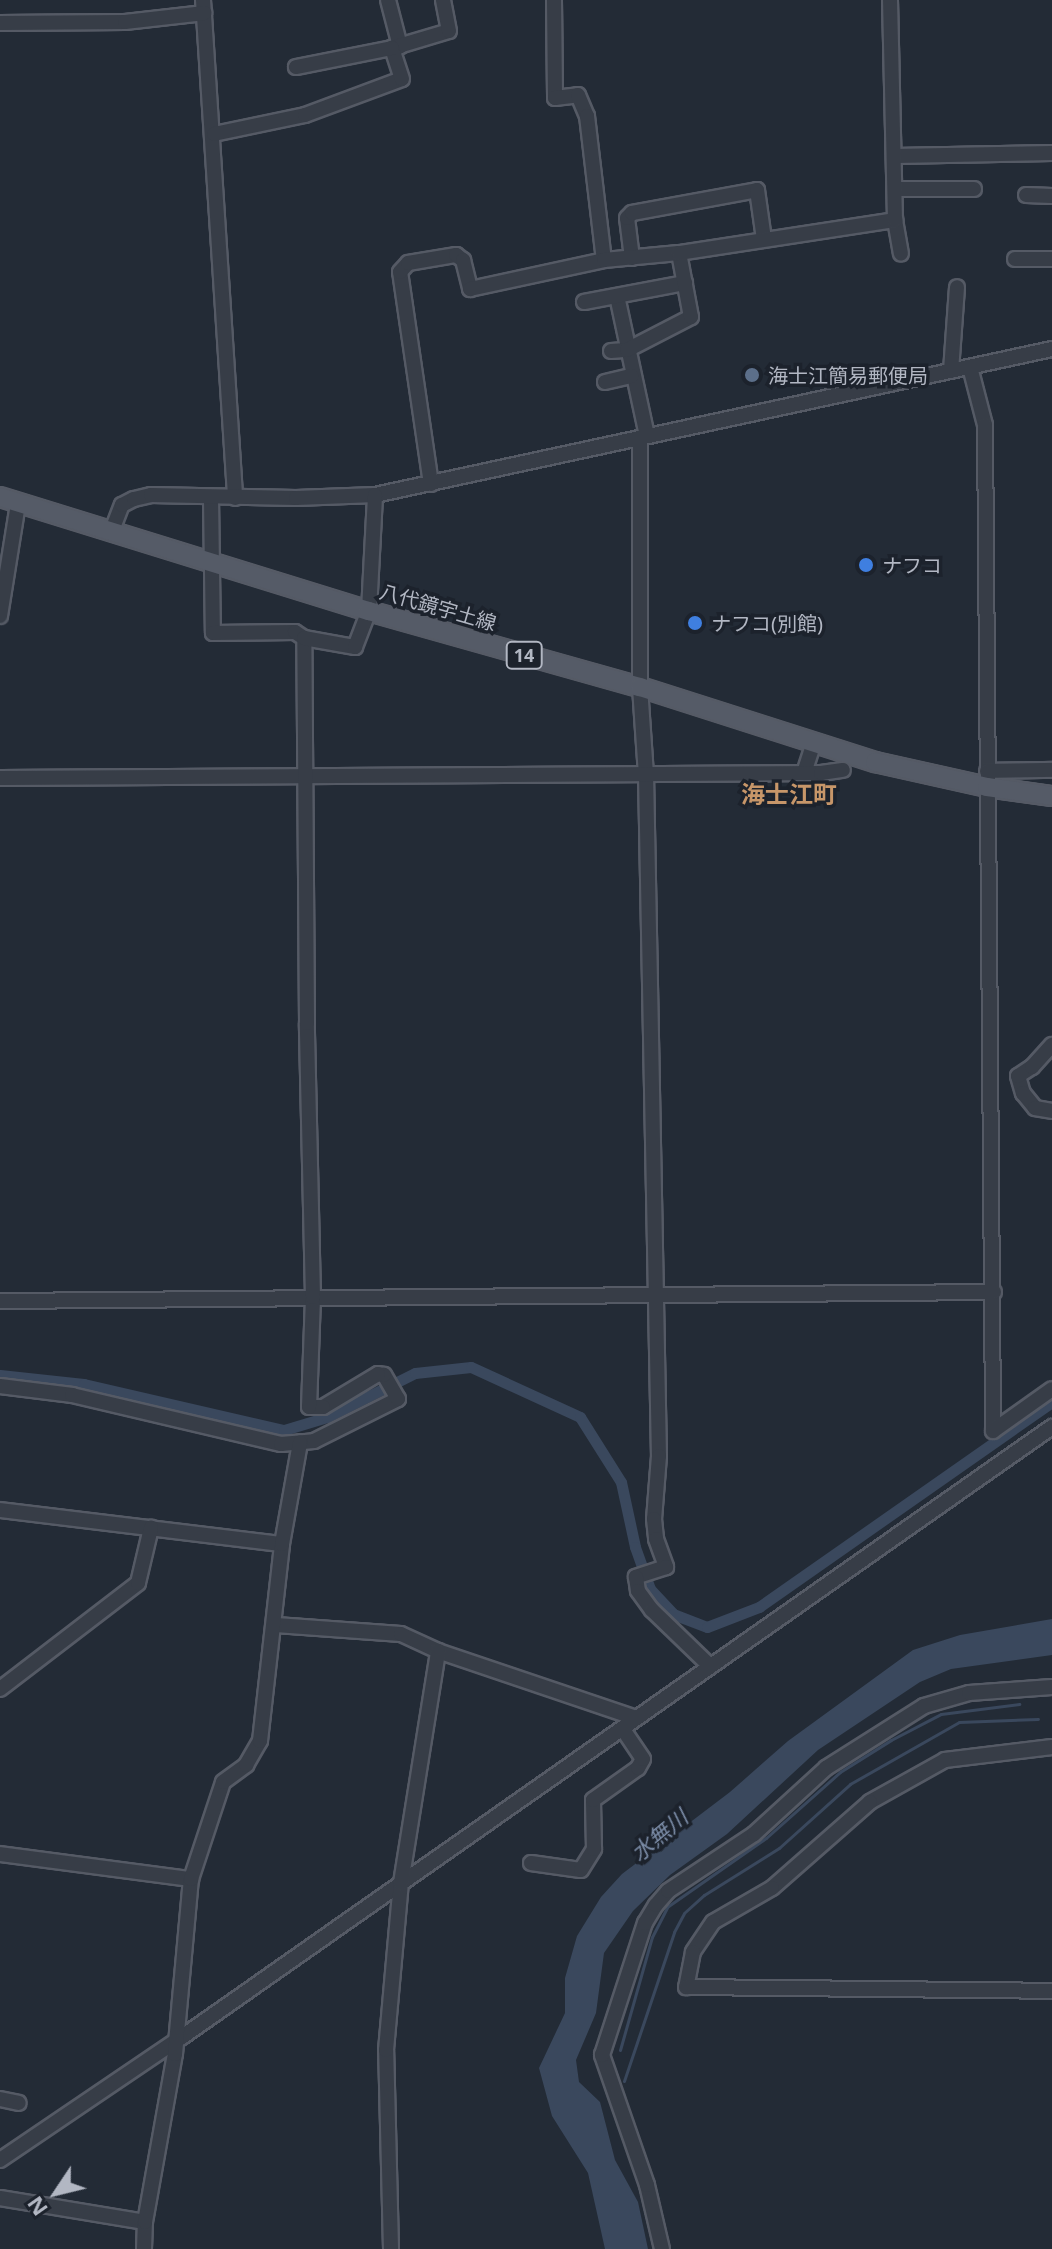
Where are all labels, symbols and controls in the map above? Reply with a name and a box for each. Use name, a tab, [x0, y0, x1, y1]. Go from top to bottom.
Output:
place label: 海士江簡易郵便局	[768, 363, 928, 387]
marker: 海士江簡易郵便局	[743, 366, 761, 384]
place label: ナフコ	[882, 553, 942, 577]
marker: ナフコ	[857, 556, 875, 574]
street label: 八代鏡宇土線	[377, 579, 499, 635]
place label: ナフコ(別館)	[711, 611, 823, 635]
marker: ナフコ(別館)	[686, 614, 704, 632]
road number: 14	[504, 641, 544, 669]
district label: 海士江町	[741, 780, 837, 808]
water label: 水無川	[625, 1804, 693, 1866]
north arrow	[16, 2153, 96, 2233]
text: N	[19, 2191, 54, 2223]

